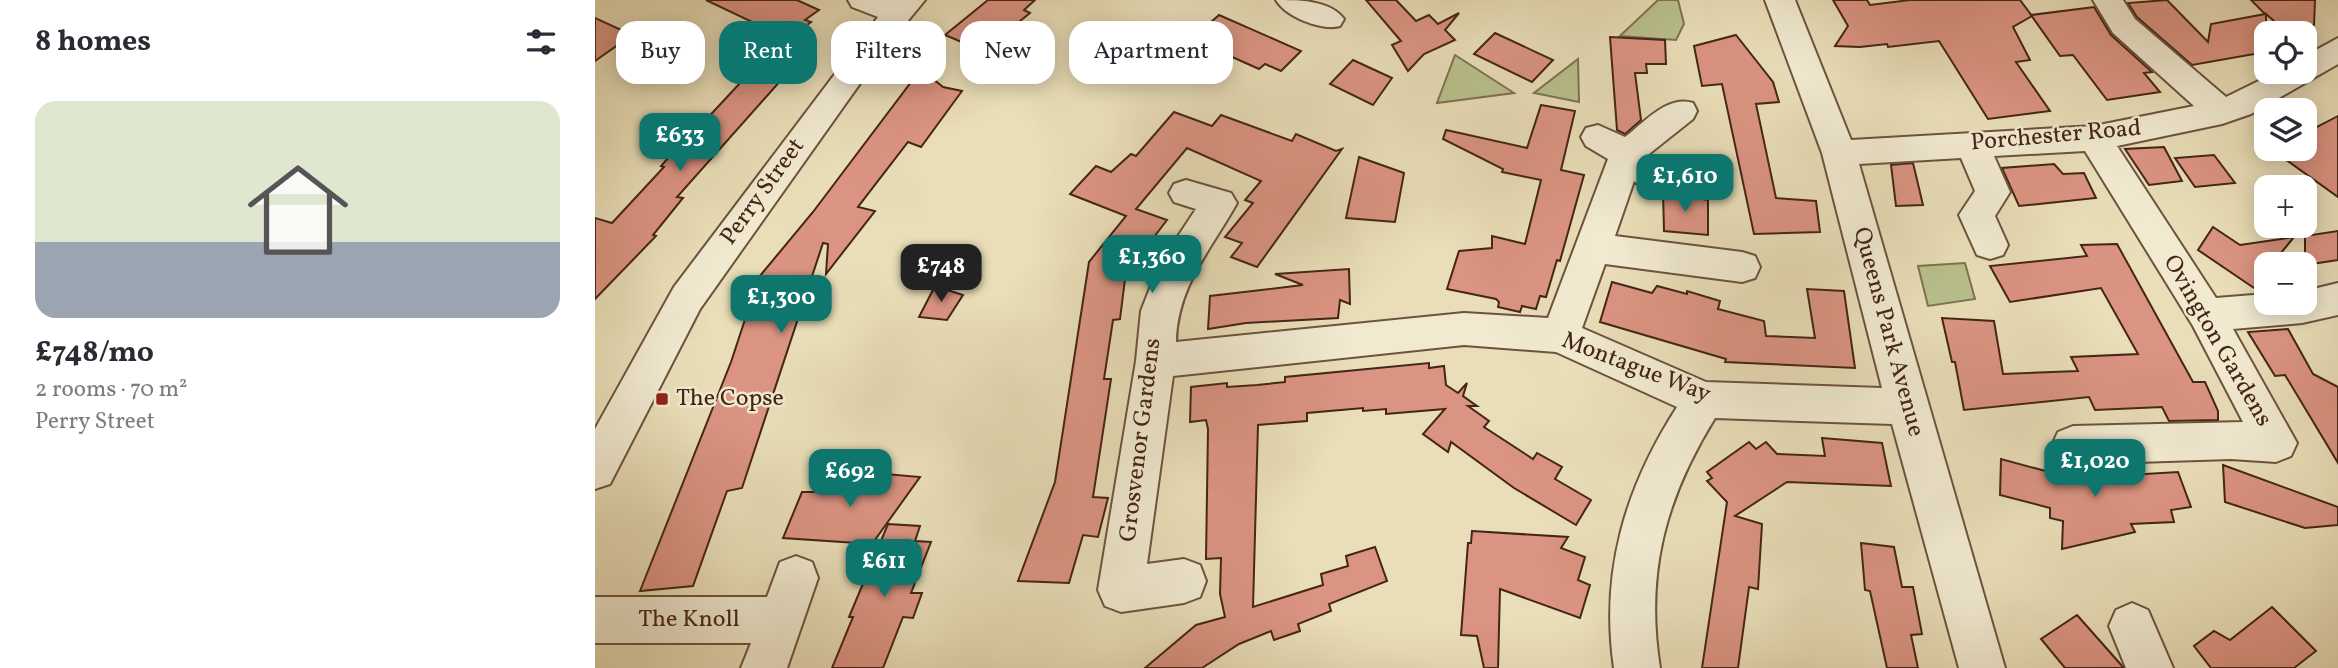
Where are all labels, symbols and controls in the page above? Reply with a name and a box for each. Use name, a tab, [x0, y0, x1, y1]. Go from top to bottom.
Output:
text: 8 homes	[35, 21, 151, 63]
chip: Buy	[616, 21, 705, 84]
chip: Rent	[719, 21, 817, 84]
chip: Filters	[831, 21, 946, 84]
chip: New	[960, 21, 1055, 84]
chip: Apartment	[1069, 21, 1233, 84]
map controls	[2254, 21, 2317, 315]
button: locate	[2254, 21, 2317, 84]
icon: filters	[522, 23, 560, 61]
button: layers	[2254, 98, 2317, 161]
street label: Porchester Road	[1969, 112, 2143, 160]
pin: £633	[639, 114, 721, 173]
text: £633	[655, 120, 705, 152]
street label: Perry Street	[713, 131, 813, 253]
icon: home	[235, 147, 361, 273]
pin: £1,610	[1628, 154, 1742, 214]
text: £1,610	[1652, 161, 1718, 193]
button: +	[2254, 175, 2317, 238]
street label: Queens Park Avenue	[1844, 223, 1932, 441]
pin: £1,360	[1095, 236, 1209, 295]
text: £1,360	[1118, 242, 1186, 274]
pin: £748	[900, 244, 982, 304]
street label: Ovington Gardens	[2154, 249, 2280, 433]
text: £748	[917, 251, 965, 283]
button: −	[2254, 252, 2317, 315]
pin: £1,300	[724, 276, 838, 335]
text: £1,300	[747, 282, 815, 314]
street label: Montague Way	[1557, 324, 1715, 412]
text: £748/mo	[35, 332, 154, 374]
street label: Grosvenor Gardens	[1112, 336, 1170, 544]
text: 2 rooms · 70 m²	[35, 374, 188, 406]
place label: The Copse	[676, 382, 784, 416]
marker: The Copse	[654, 391, 670, 407]
text: Perry Street	[35, 406, 155, 438]
pin: £1,020	[2038, 440, 2152, 499]
text: £1,020	[2060, 446, 2130, 478]
pin: £692	[809, 449, 891, 509]
text: £692	[825, 456, 875, 488]
pin: £611	[843, 540, 925, 599]
text: £611	[862, 546, 906, 578]
street label: The Knoll	[638, 603, 740, 637]

